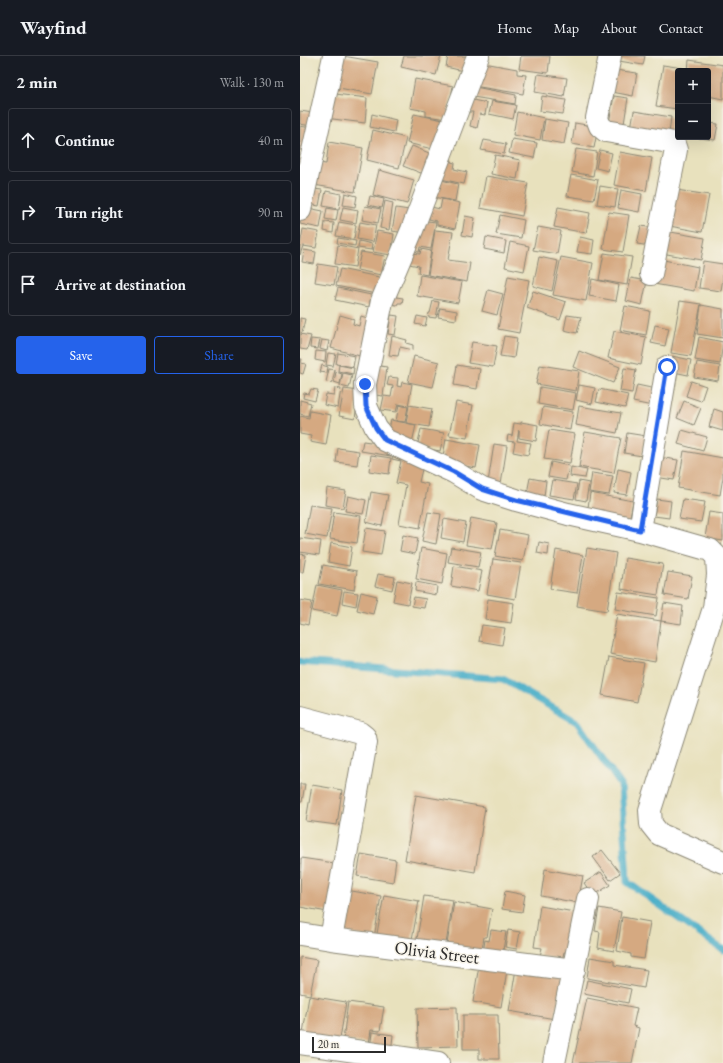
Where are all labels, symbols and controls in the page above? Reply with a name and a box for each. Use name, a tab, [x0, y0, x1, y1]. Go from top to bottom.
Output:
text: Wayfind	[20, 15, 87, 40]
text: Home	[497, 19, 532, 37]
text: Map	[554, 19, 579, 37]
text: About	[601, 19, 637, 37]
text: Contact	[659, 19, 703, 37]
map controls	[675, 68, 711, 140]
button: +	[675, 68, 711, 104]
text: 2 min	[16, 71, 57, 93]
text: Walk · 130 m	[220, 74, 284, 91]
button: −	[675, 104, 711, 140]
icon: ahead	[17, 129, 39, 151]
text: Continue	[55, 131, 115, 150]
text: 40 m	[258, 132, 283, 149]
icon: right	[17, 201, 39, 223]
text: Turn right	[55, 203, 123, 222]
text: 90 m	[258, 204, 283, 221]
icon: arrive	[17, 273, 39, 295]
text: Arrive at destination	[55, 275, 186, 294]
button: Save	[16, 336, 146, 374]
button: Share	[154, 336, 284, 374]
route start	[658, 358, 676, 376]
route end	[356, 375, 374, 393]
street label: Olivia Street	[393, 935, 481, 969]
scale bar	[312, 1035, 386, 1054]
text: 20 m	[318, 1037, 339, 1051]

